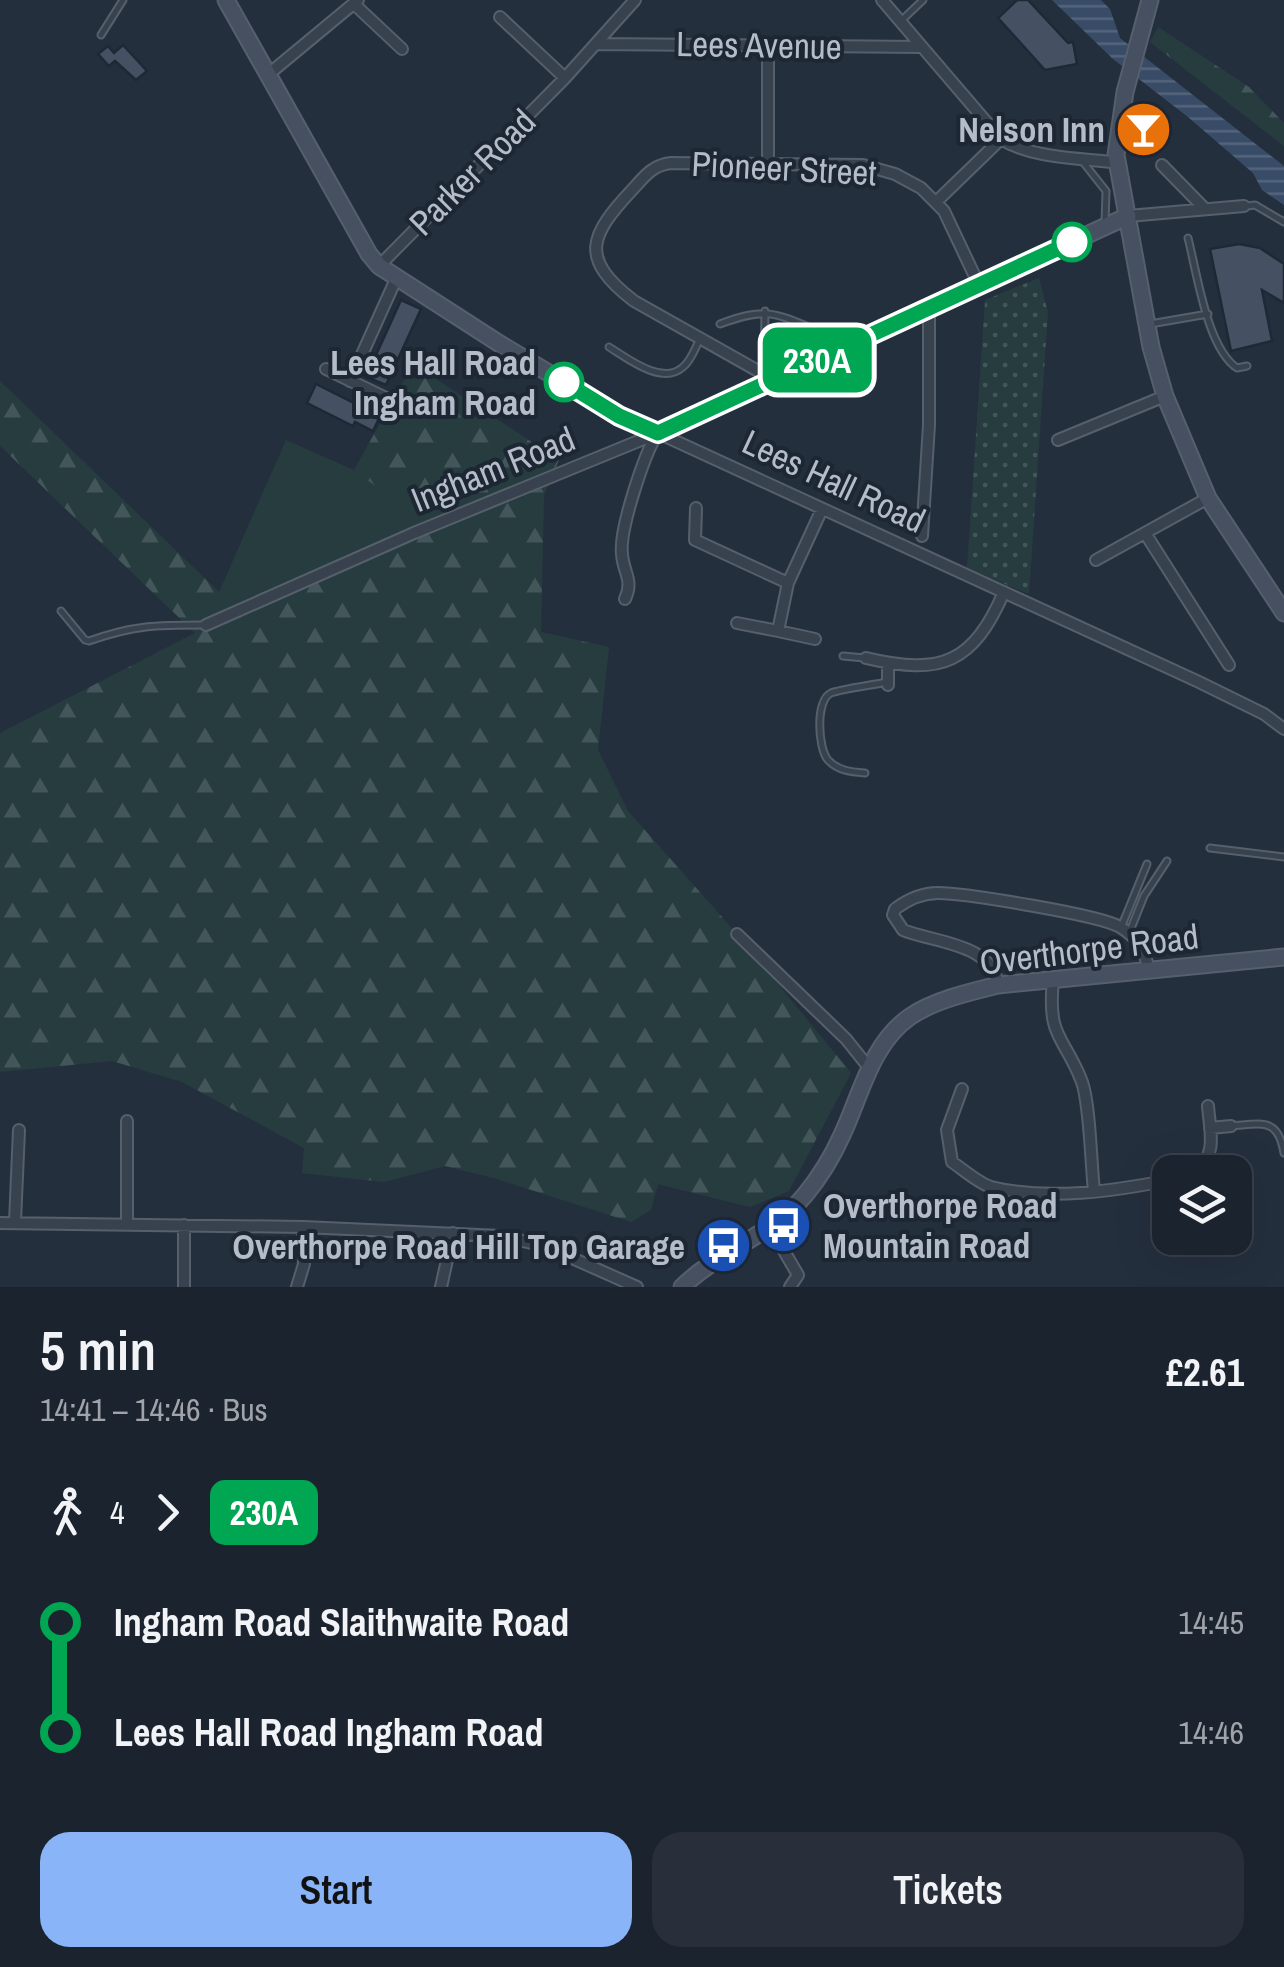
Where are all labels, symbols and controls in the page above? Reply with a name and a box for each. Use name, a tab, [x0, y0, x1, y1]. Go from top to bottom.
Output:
street label: Lees Avenue	[676, 20, 842, 70]
street label: Parker Road	[398, 98, 546, 246]
bar icon: Nelson Inn	[1114, 99, 1174, 159]
place label: Nelson Inn	[958, 106, 1105, 153]
street label: Pioneer Street	[690, 140, 878, 196]
unlabelled marker	[1053, 223, 1091, 261]
line badge: 230A	[747, 328, 887, 392]
text: 230A	[783, 337, 851, 384]
place label: Lees Hall Road Ingham Road	[330, 339, 536, 426]
marker: Lees Hall Road Ingham Road	[545, 363, 583, 401]
street label: Ingham Road	[404, 415, 582, 523]
street label: Lees Hall Road	[735, 418, 933, 544]
street label: Overthorpe Road	[977, 912, 1201, 986]
map controls	[1152, 1155, 1252, 1255]
button: layers	[1152, 1155, 1252, 1255]
place label: Overthorpe Road Mountain Road	[823, 1182, 1057, 1269]
bus stop icon: Overthorpe Road Mountain Road	[754, 1195, 814, 1255]
bus stop icon: Overthorpe Road Hill Top Garage	[694, 1216, 754, 1276]
place label: Overthorpe Road Hill Top Garage	[233, 1223, 685, 1270]
text: 5 min	[40, 1313, 156, 1387]
text: £2.61	[1166, 1347, 1244, 1398]
text: 14:41 – 14:46 · Bus	[40, 1388, 268, 1431]
icon: walk	[40, 1485, 95, 1540]
icon: forward	[140, 1485, 195, 1540]
text: 230A	[230, 1489, 298, 1536]
text: 4	[110, 1491, 125, 1534]
text: Ingham Road Slaithwaite Road	[114, 1597, 569, 1648]
text: 14:45	[1178, 1601, 1244, 1644]
text: Lees Hall Road Ingham Road	[114, 1707, 543, 1758]
text: 14:46	[1178, 1711, 1244, 1754]
button: Start	[40, 1832, 632, 1947]
button: Tickets	[652, 1832, 1244, 1947]

